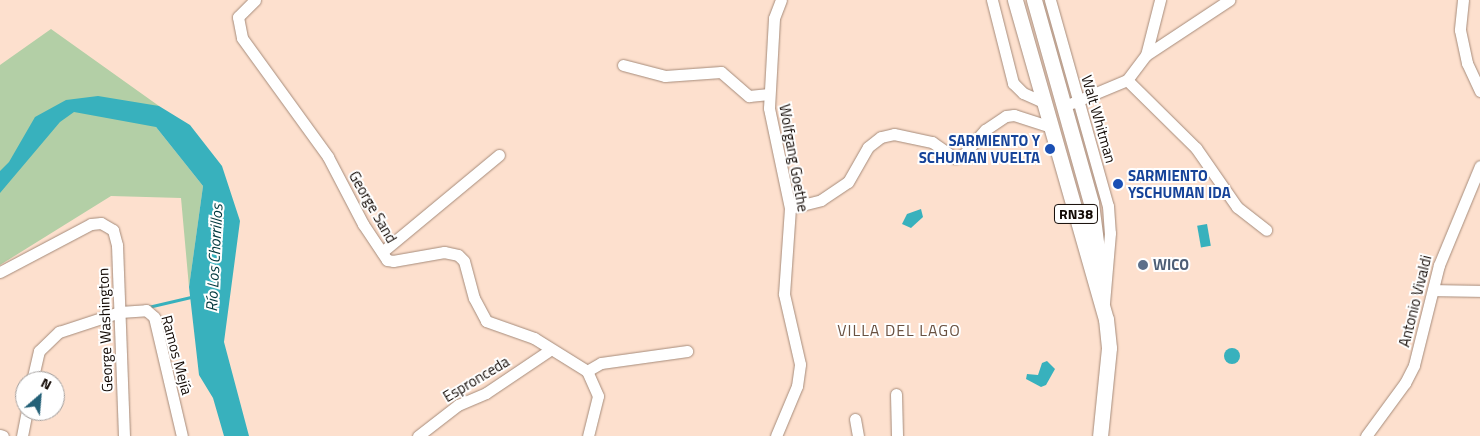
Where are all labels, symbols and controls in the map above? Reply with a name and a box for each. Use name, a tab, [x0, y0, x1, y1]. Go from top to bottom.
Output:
street label: Walt Whitman	[1078, 73, 1120, 165]
street label: Wolfgang Goethe	[776, 103, 812, 213]
place label: SARMIENTO Y SCHUMAN VUELTA	[919, 131, 1040, 166]
marker: SARMIENTO Y SCHUMAN VUELTA	[1044, 143, 1056, 155]
place label: SARMIENTO YSCHUMAN IDA	[1128, 166, 1231, 201]
street label: George Sand	[345, 168, 401, 246]
marker: SARMIENTO YSCHUMAN IDA	[1112, 178, 1124, 190]
road number: RN38	[1054, 202, 1098, 225]
water label: Río Los Chorrillos	[202, 204, 226, 312]
street label: Antonio Vivaldi	[1395, 253, 1435, 349]
place label: WICO	[1153, 256, 1189, 274]
marker: WICO	[1137, 259, 1149, 271]
street label: George Washington	[94, 268, 116, 392]
street label: Ramos Mejía	[158, 313, 196, 397]
district label: VILLA DEL LAGO	[836, 320, 962, 340]
street label: Espronceda	[440, 352, 512, 406]
north arrow	[15, 371, 65, 421]
text: N	[37, 372, 56, 395]

